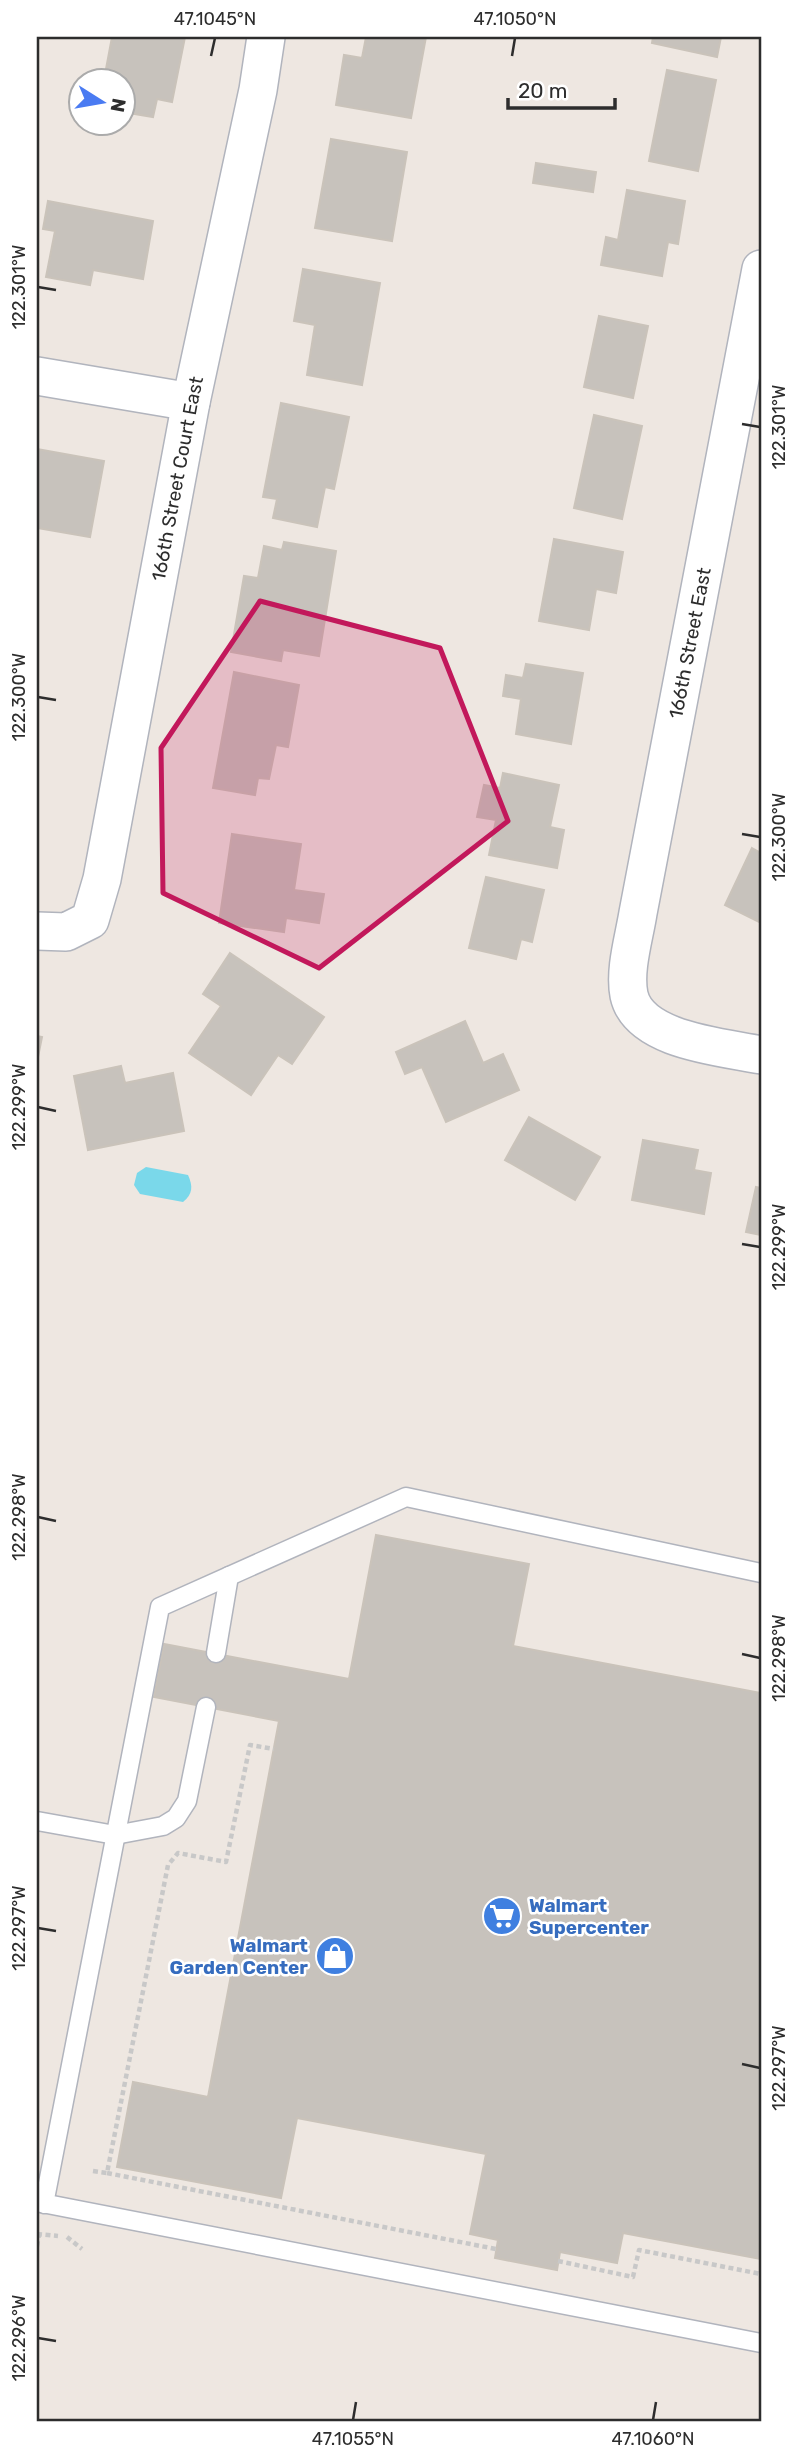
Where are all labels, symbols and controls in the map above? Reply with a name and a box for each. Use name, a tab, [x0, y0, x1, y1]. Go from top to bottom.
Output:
text: 47.1045°N	[174, 8, 256, 30]
text: 47.1050°N	[474, 8, 557, 30]
north arrow	[66, 66, 136, 136]
scale bar	[508, 66, 614, 110]
text: 20 m	[518, 78, 567, 103]
text: N	[106, 96, 131, 114]
text: 122.301°W	[8, 245, 30, 329]
street label: 166th Street Court East	[146, 373, 208, 583]
text: 122.301°W	[768, 385, 790, 469]
street label: 166th Street East	[664, 565, 716, 720]
text: 122.300°W	[8, 653, 30, 741]
text: 122.300°W	[768, 793, 790, 881]
text: 122.299°W	[8, 1064, 30, 1150]
text: 122.299°W	[768, 1204, 790, 1290]
text: 122.298°W	[8, 1473, 30, 1561]
text: 122.298°W	[768, 1614, 790, 1702]
text: 122.297°W	[8, 1885, 30, 1971]
place label: Walmart Supercenter	[529, 1894, 649, 1939]
supermarket icon: Walmart Supercenter	[481, 1895, 523, 1937]
place label: Walmart Garden Center	[170, 1934, 308, 1979]
shop icon: Walmart Garden Center	[314, 1935, 356, 1977]
text: 122.297°W	[768, 2025, 790, 2111]
text: 122.296°W	[8, 2295, 30, 2381]
text: 47.1055°N	[312, 2428, 394, 2450]
text: 47.1060°N	[611, 2428, 695, 2450]

